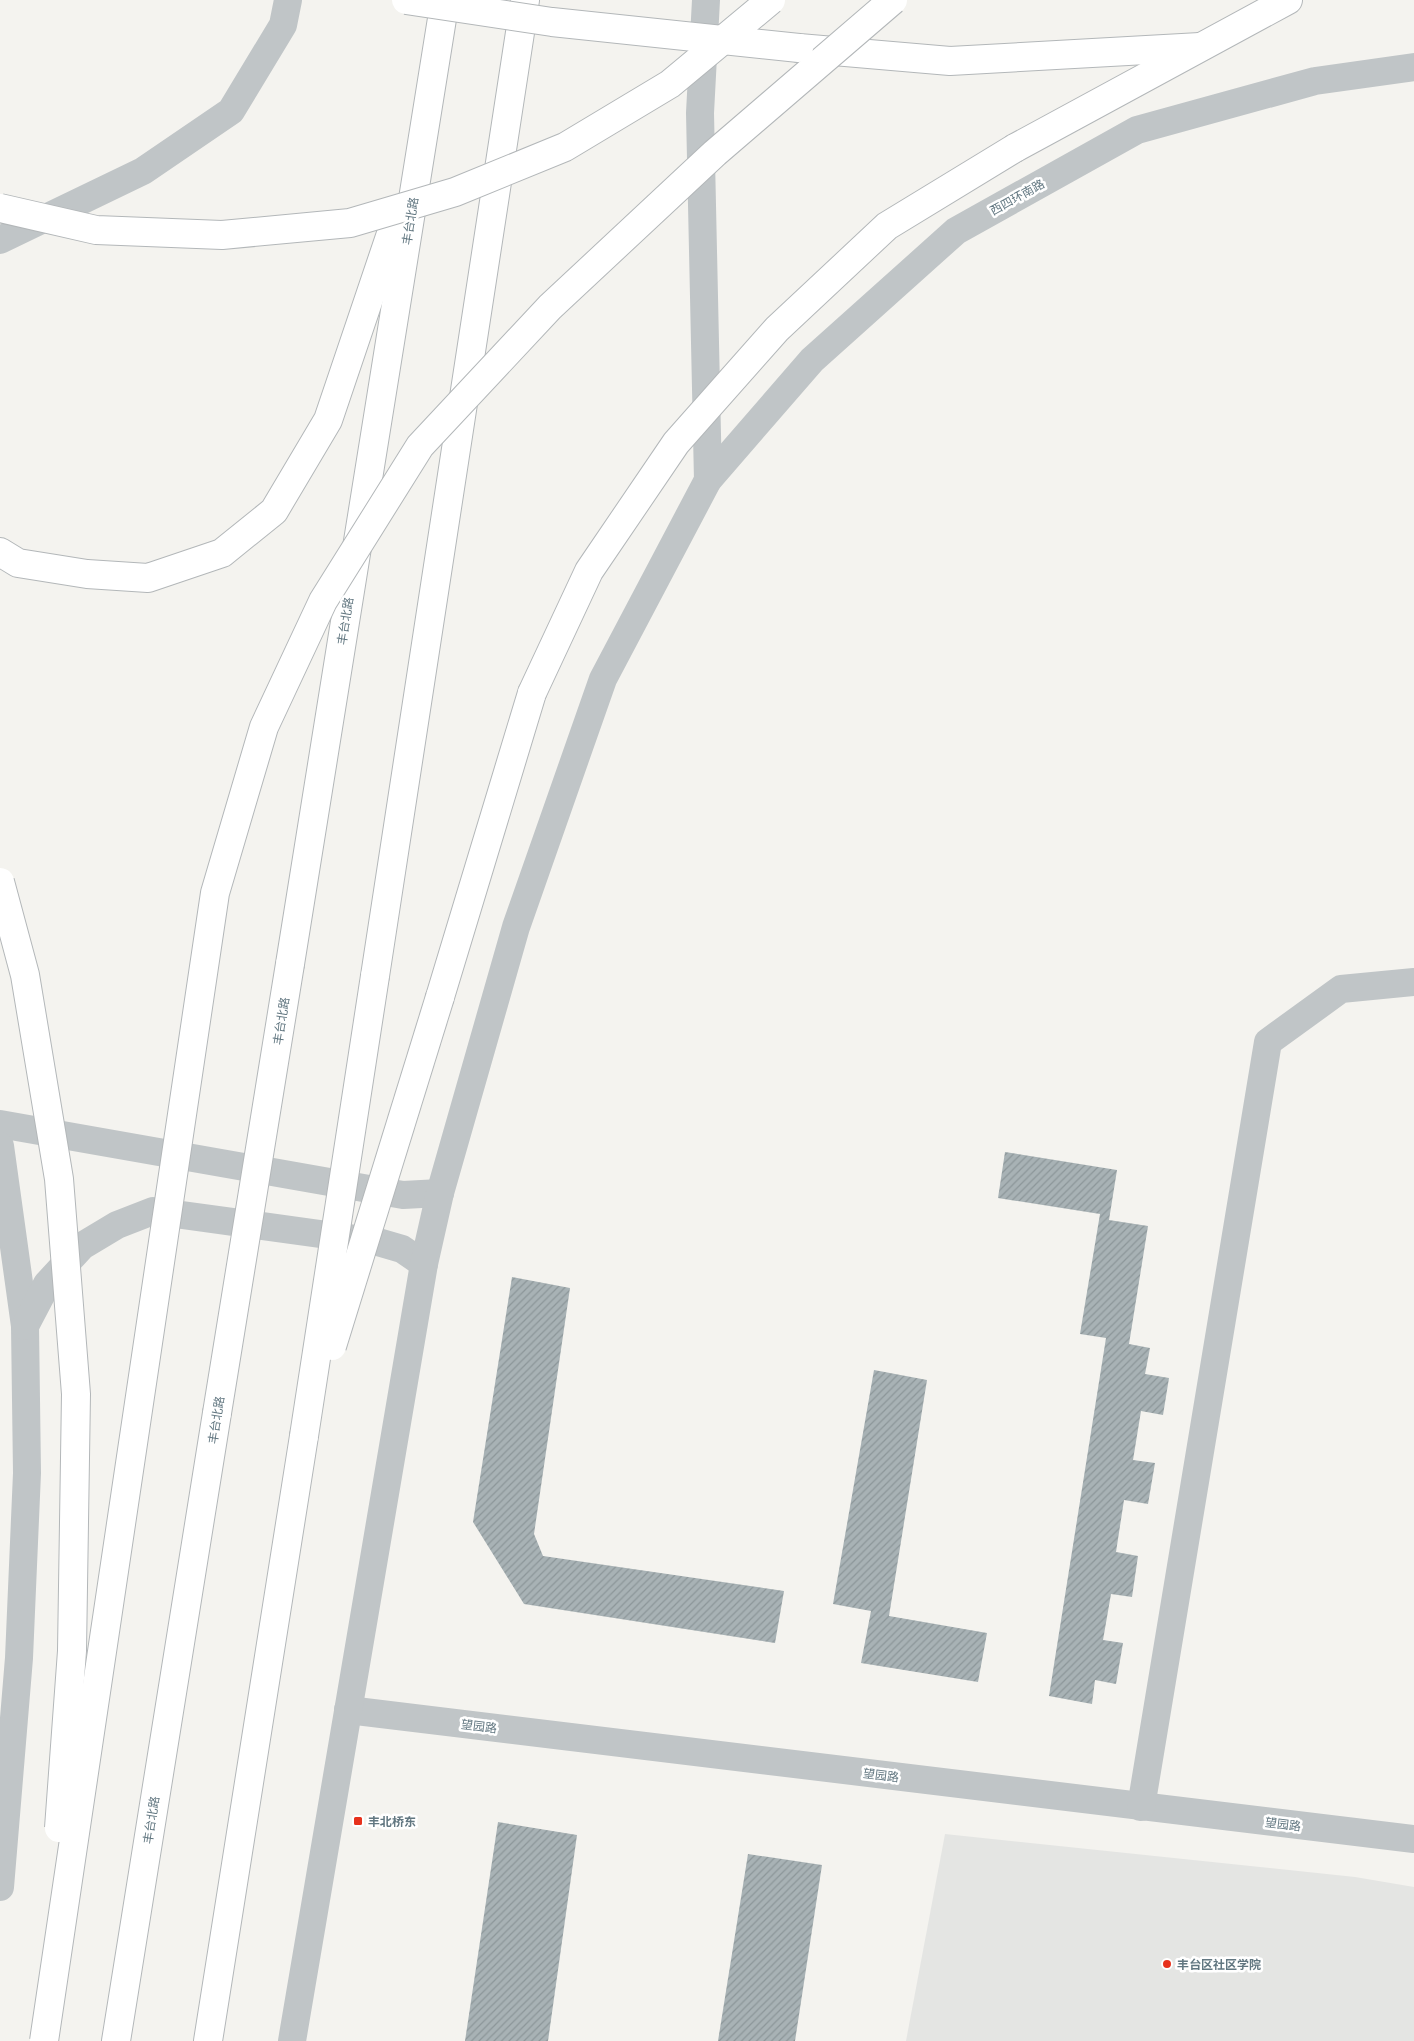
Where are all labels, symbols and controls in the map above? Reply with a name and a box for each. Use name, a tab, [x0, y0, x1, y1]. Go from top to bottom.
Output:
street label: 西四环南路	[987, 176, 1047, 218]
street label: 丰台北路	[399, 196, 421, 246]
street label: 丰台北路	[334, 596, 356, 646]
street label: 丰台北路	[270, 996, 292, 1046]
street label: 丰台北路	[205, 1395, 227, 1445]
street label: 望园路	[460, 1716, 498, 1736]
street label: 望园路	[862, 1765, 900, 1785]
street label: 丰台北路	[140, 1795, 162, 1845]
place label: 丰北桥东	[368, 1814, 416, 1829]
street label: 望园路	[1264, 1814, 1302, 1834]
marker: 丰北桥东	[352, 1815, 364, 1827]
place label: 丰台区社区学院	[1177, 1957, 1261, 1972]
marker: 丰台区社区学院	[1161, 1958, 1173, 1970]

